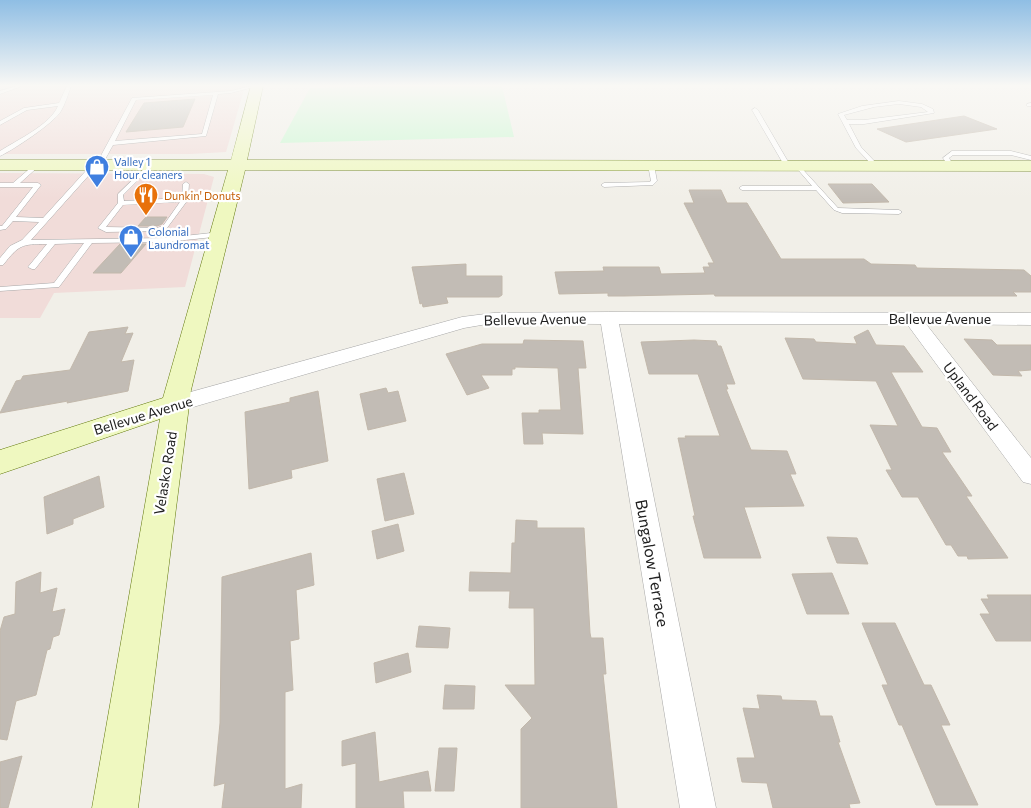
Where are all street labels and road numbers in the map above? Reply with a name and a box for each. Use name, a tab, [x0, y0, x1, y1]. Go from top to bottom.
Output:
street label: Bellevue Avenue	[484, 310, 586, 328]
street label: Bellevue Avenue	[889, 310, 991, 327]
street label: Upland Road	[940, 359, 1002, 433]
street label: Bellevue Avenue	[92, 392, 194, 438]
street label: Velasko Road	[150, 430, 180, 516]
street label: Bungalow Terrace	[632, 498, 674, 628]

